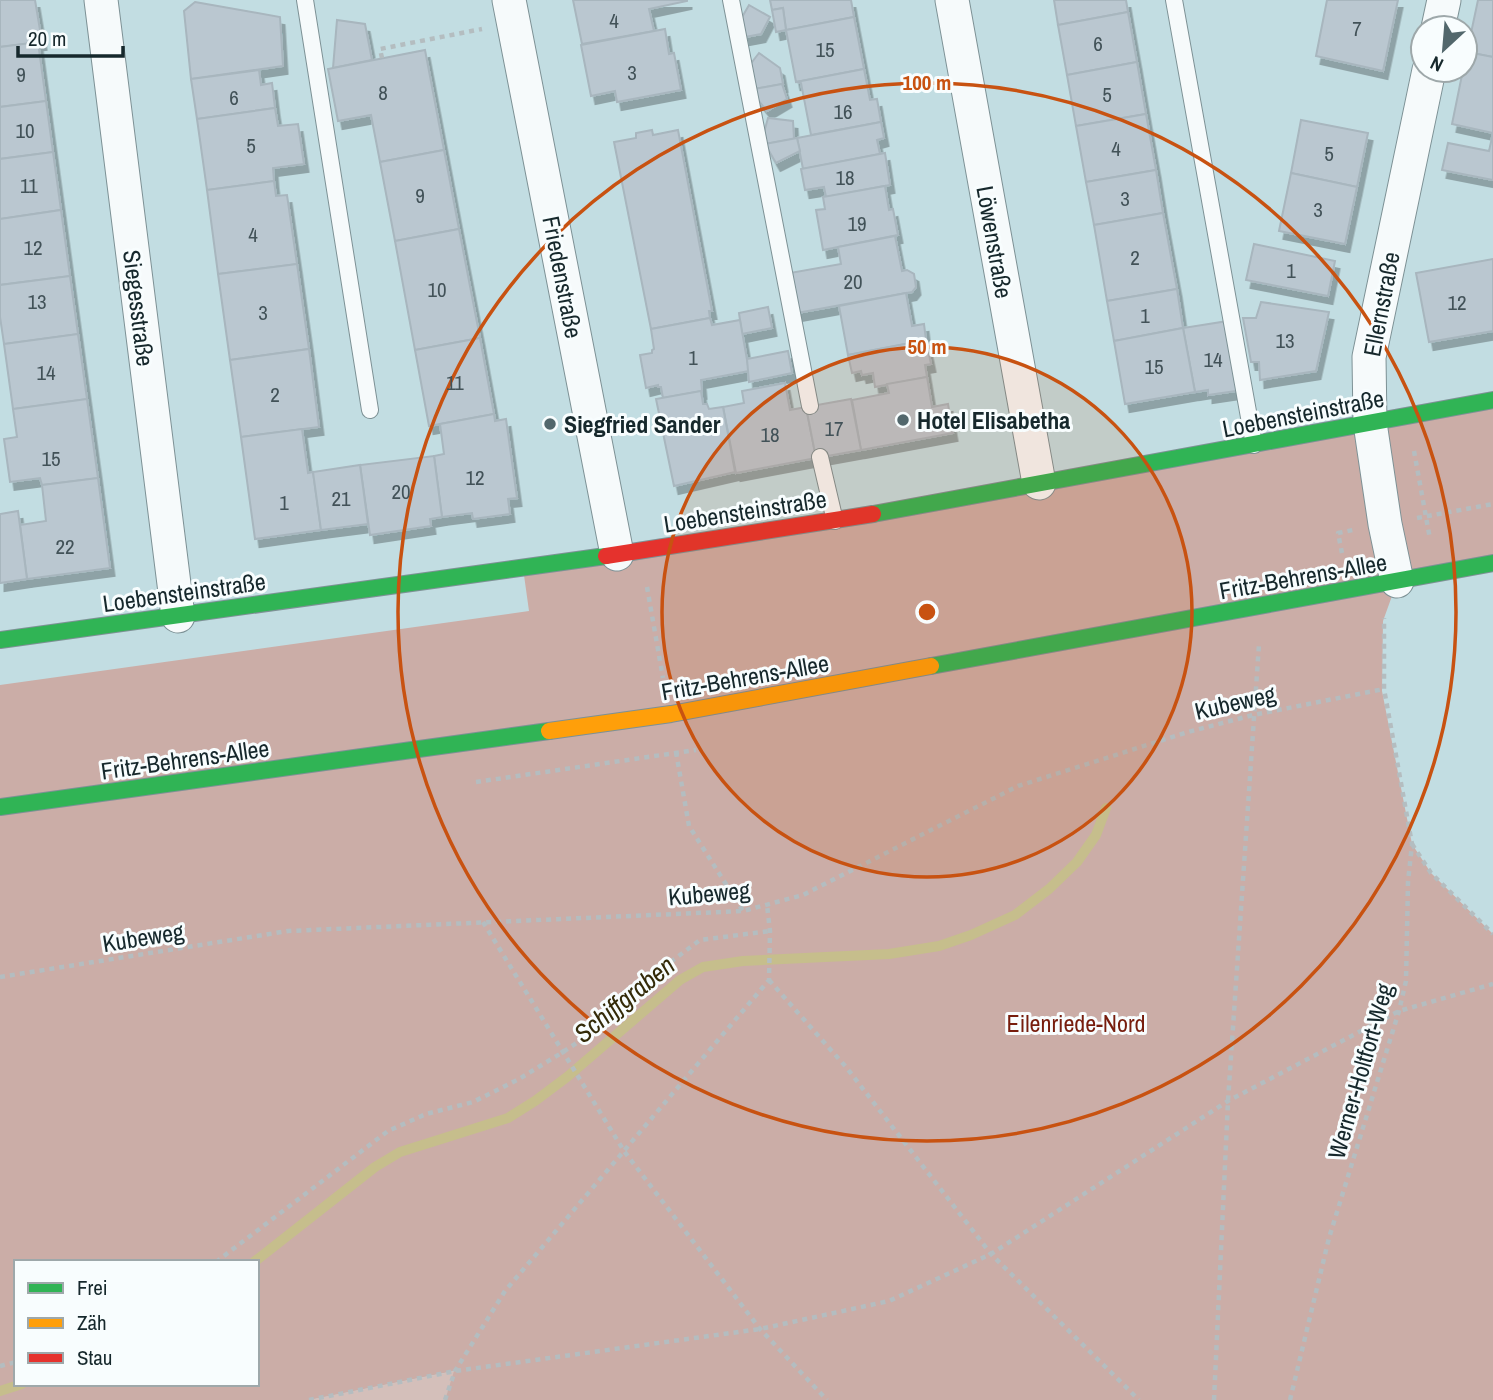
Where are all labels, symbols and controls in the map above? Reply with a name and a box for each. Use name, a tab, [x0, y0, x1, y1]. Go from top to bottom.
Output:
house number: 4	[609, 6, 619, 35]
scale bar	[18, 14, 122, 58]
house number: 7	[1352, 14, 1362, 43]
north arrow	[1409, 14, 1479, 84]
text: 20 m	[28, 24, 66, 53]
house number: 6	[1093, 29, 1103, 58]
house number: 15	[815, 35, 835, 64]
text: N	[1426, 50, 1447, 78]
house number: 3	[627, 58, 637, 87]
house number: 9	[16, 60, 26, 89]
text: 100 m	[903, 68, 951, 97]
house number: 8	[378, 78, 388, 107]
house number: 5	[1102, 80, 1112, 109]
house number: 6	[229, 83, 239, 112]
house number: 16	[833, 97, 853, 126]
house number: 10	[15, 116, 35, 145]
house number: 5	[246, 131, 256, 160]
house number: 4	[1111, 134, 1121, 163]
house number: 5	[1324, 139, 1334, 168]
house number: 18	[835, 163, 855, 192]
house number: 11	[20, 171, 38, 200]
house number: 9	[415, 181, 425, 210]
street label: Löwenstraße	[969, 183, 1021, 301]
house number: 3	[1120, 184, 1130, 213]
house number: 3	[1313, 195, 1323, 224]
house number: 19	[847, 209, 867, 238]
street label: Friedenstraße	[536, 213, 590, 341]
house number: 4	[248, 220, 258, 249]
house number: 12	[23, 233, 43, 262]
house number: 2	[1130, 243, 1140, 272]
street label: Siegesstraße	[116, 248, 162, 368]
street label: Ellernstraße	[1355, 249, 1407, 359]
house number: 1	[1286, 256, 1296, 285]
house number: 20	[843, 267, 863, 296]
house number: 10	[427, 275, 447, 304]
house number: 13	[27, 287, 47, 316]
house number: 12	[1447, 288, 1467, 317]
house number: 3	[258, 298, 268, 327]
house number: 1	[1140, 301, 1150, 330]
house number: 13	[1275, 326, 1295, 355]
text: 50 m	[907, 332, 947, 361]
house number: 1	[688, 343, 698, 372]
house number: 14	[1203, 345, 1223, 374]
house number: 15	[1144, 352, 1164, 381]
house number: 14	[36, 358, 56, 387]
house number: 11	[446, 368, 464, 397]
house number: 2	[270, 380, 280, 409]
street label: Loebensteinstraße	[1219, 382, 1387, 444]
place label: Hotel Elisabetha	[917, 404, 1070, 436]
place label: Siegfried Sander	[564, 408, 721, 440]
marker: Hotel Elisabetha	[895, 412, 911, 428]
house number: 17	[824, 414, 844, 443]
marker: Siegfried Sander	[542, 416, 558, 432]
house number: 18	[760, 420, 780, 449]
house number: 15	[41, 444, 61, 473]
house number: 12	[465, 463, 485, 492]
house number: 20	[391, 477, 411, 506]
street label: Loebensteinstraße	[661, 482, 829, 540]
house number: 21	[331, 484, 351, 513]
house number: 1	[279, 488, 289, 517]
house number: 22	[55, 532, 75, 561]
street label: Fritz-Behrens-Allee	[1217, 546, 1389, 606]
street label: Loebensteinstraße	[101, 565, 267, 619]
centre of rings	[915, 600, 939, 624]
street label: Fritz-Behrens-Allee	[659, 647, 831, 707]
street label: Kubeweg	[1191, 677, 1279, 727]
street label: Fritz-Behrens-Allee	[99, 731, 271, 787]
street label: Kubeweg	[667, 873, 751, 913]
street label: Kubeweg	[100, 915, 186, 959]
water label: Schiffgraben	[566, 948, 682, 1050]
street label: Werner-Holtfort-Weg	[1320, 980, 1400, 1162]
park label: Eilenriede-Nord	[1007, 1007, 1145, 1039]
legend	[14, 1260, 259, 1386]
text: Frei	[77, 1273, 108, 1302]
text: Zäh	[77, 1308, 107, 1337]
text: Stau	[77, 1343, 112, 1372]

